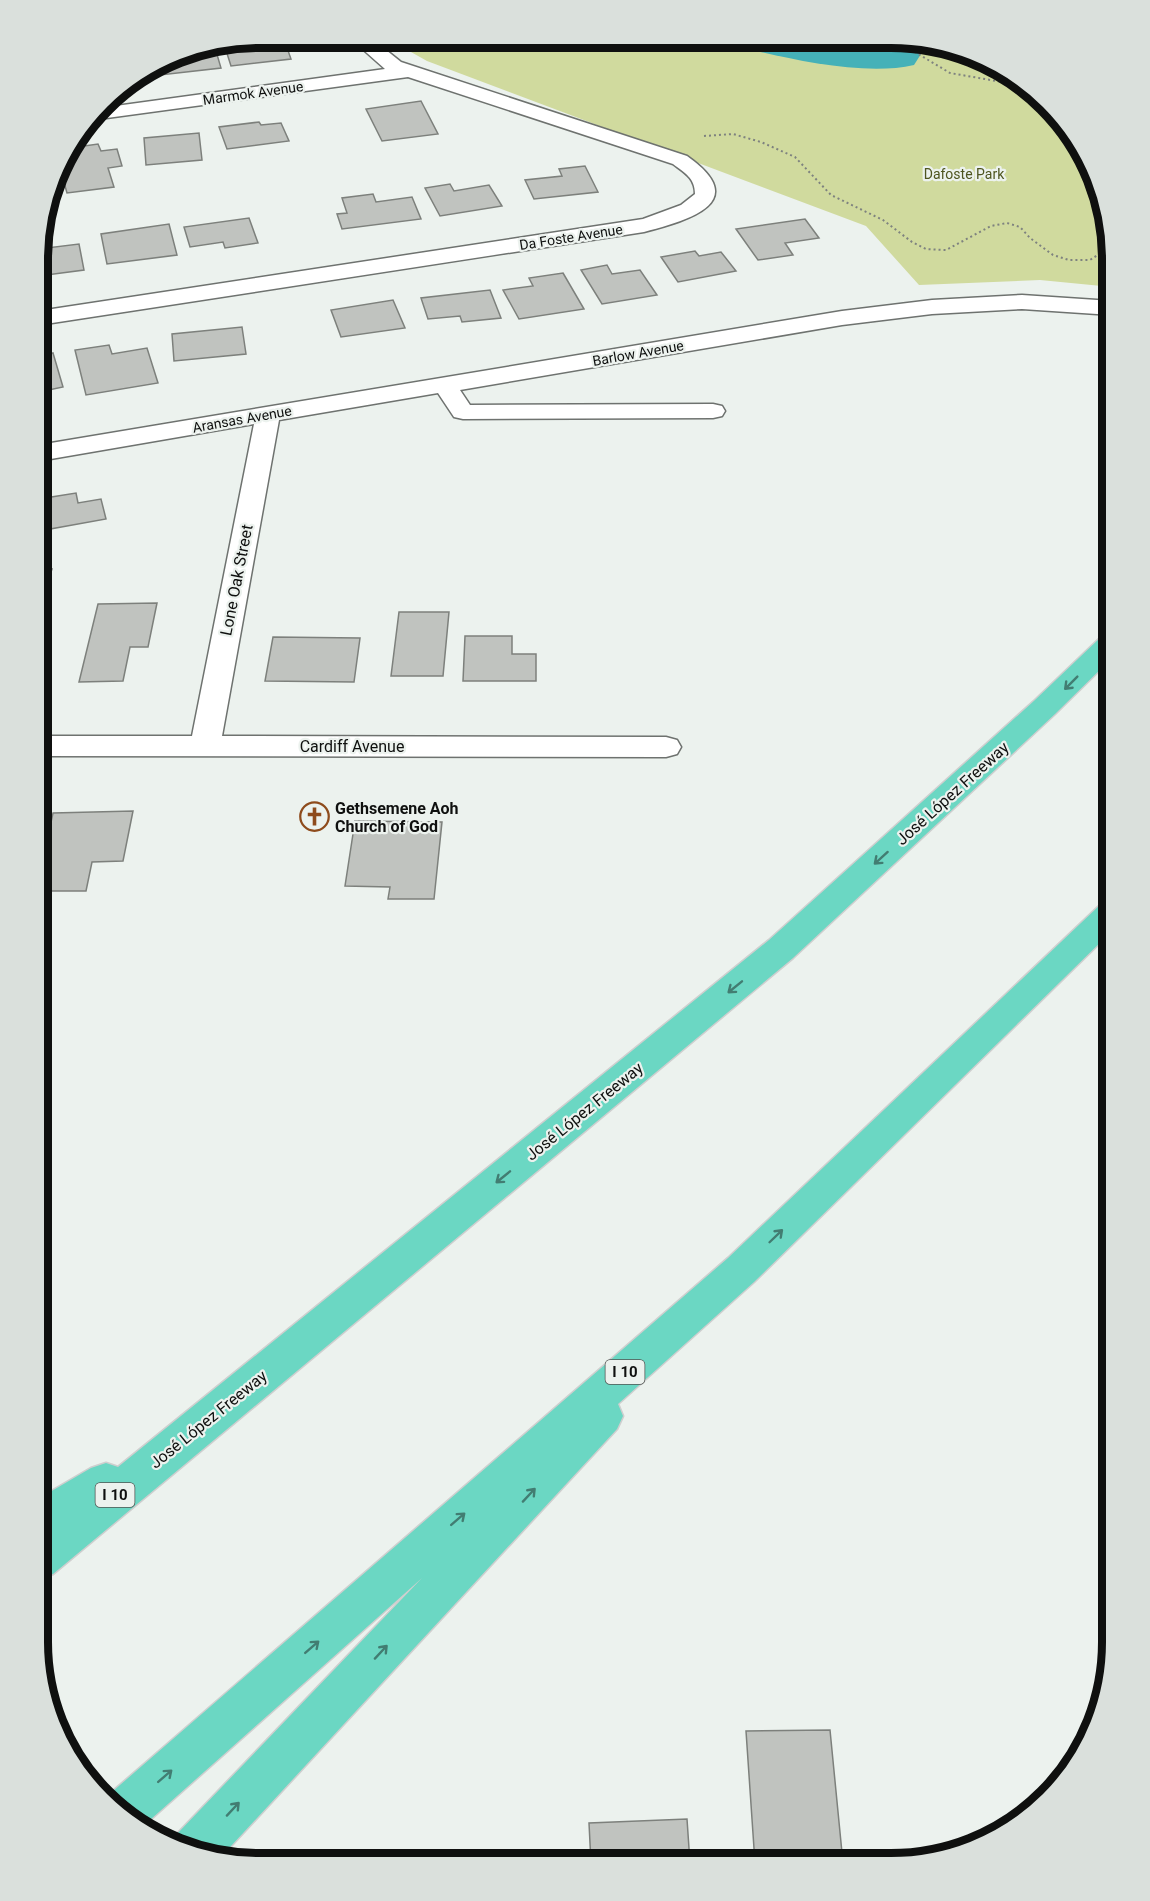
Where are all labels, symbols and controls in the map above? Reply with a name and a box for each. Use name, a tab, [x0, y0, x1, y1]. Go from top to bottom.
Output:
street label: Marmok Avenue	[202, 78, 304, 108]
park label: Dafoste Park	[924, 166, 1005, 182]
street label: Da Foste Avenue	[518, 221, 624, 253]
street label: Barlow Avenue	[591, 337, 685, 369]
street label: Aransas Avenue	[191, 402, 293, 436]
street label: Lone Oak Street	[216, 523, 257, 637]
one-way arrow	[1063, 675, 1078, 690]
street label: Cardiff Avenue	[300, 737, 404, 756]
street label: José López Freeway	[892, 738, 1013, 849]
place label: Gethsemene Aoh Church of God	[335, 799, 459, 836]
church icon: Gethsemene Aoh Church of God	[298, 801, 330, 833]
one-way arrow	[874, 851, 889, 865]
one-way arrow	[728, 980, 743, 994]
street label: José López Freeway	[522, 1058, 647, 1164]
one-way arrow	[496, 1170, 511, 1184]
one-way arrow	[769, 1228, 784, 1243]
road number: I 10	[606, 1360, 644, 1384]
street label: José López Freeway	[146, 1366, 271, 1472]
road number: I 10	[96, 1483, 134, 1507]
one-way arrow	[522, 1487, 537, 1502]
one-way arrow	[450, 1512, 465, 1526]
one-way arrow	[303, 1641, 319, 1655]
one-way arrow	[374, 1645, 388, 1660]
one-way arrow	[157, 1769, 172, 1783]
one-way arrow	[226, 1802, 240, 1817]

